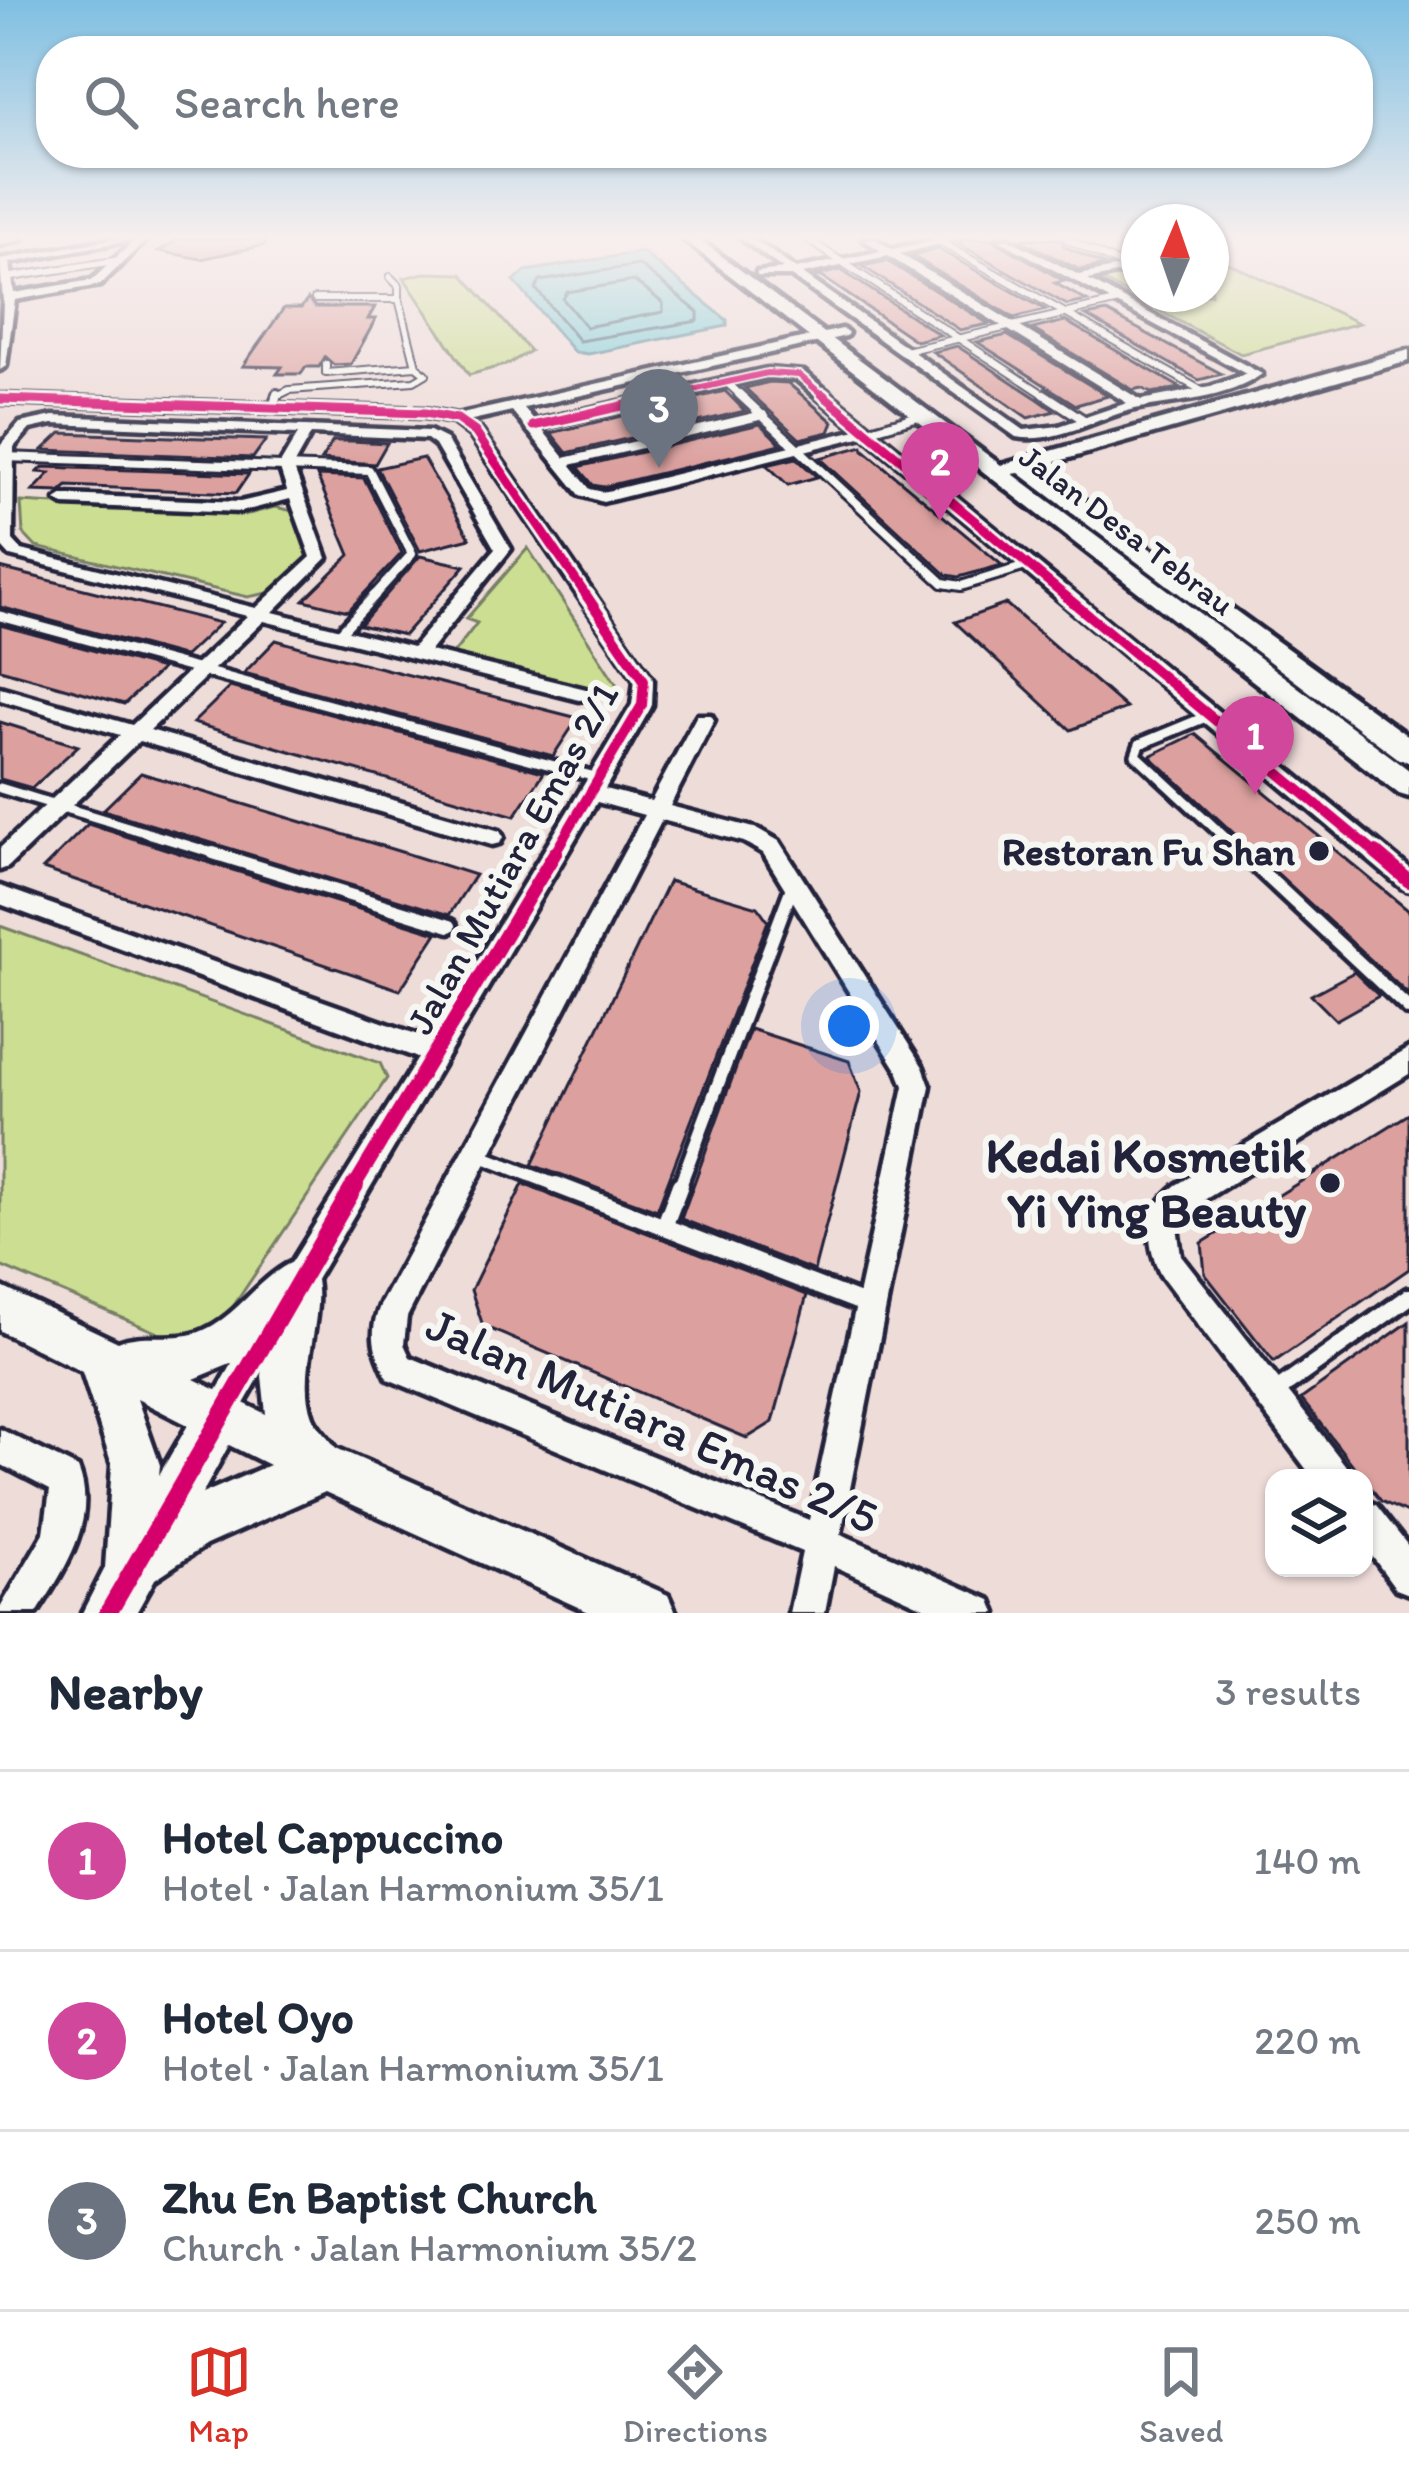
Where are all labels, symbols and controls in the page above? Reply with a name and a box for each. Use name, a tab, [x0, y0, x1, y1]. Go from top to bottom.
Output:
search box	[36, 36, 1373, 168]
icon: search	[78, 69, 144, 135]
text: Search here	[174, 75, 400, 129]
north arrow	[1121, 204, 1229, 312]
pin: 3	[620, 369, 698, 468]
pin: 2	[901, 422, 979, 521]
street label: Jalan Desa Tebrau	[1012, 437, 1242, 623]
street label: Jalan Mutiara Emas 2/1	[396, 674, 628, 1042]
pin: 1	[1216, 696, 1294, 795]
place label: Restoran Fu Shan	[1002, 828, 1295, 875]
marker: Restoran Fu Shan	[1306, 838, 1332, 864]
your location	[819, 996, 879, 1056]
place label: Kedai Kosmetik Yi Ying Beauty	[986, 1126, 1306, 1239]
marker: Kedai Kosmetik Yi Ying Beauty	[1317, 1170, 1343, 1196]
street label: Jalan Mutiara Emas 2/5	[418, 1294, 888, 1546]
map controls	[1265, 1469, 1373, 1577]
button: layers	[1265, 1469, 1373, 1577]
text: Nearby	[48, 1661, 203, 1722]
text: 3 results	[1215, 1668, 1361, 1715]
text: Hotel Cappuccino	[162, 1810, 503, 1864]
text: 1	[78, 1837, 96, 1884]
text: 140 m	[1254, 1837, 1361, 1884]
text: Hotel · Jalan Harmonium 35/1	[162, 1864, 664, 1911]
text: Hotel Oyo	[162, 1990, 354, 2044]
text: 2	[77, 2017, 97, 2064]
text: 220 m	[1254, 2017, 1361, 2064]
text: Hotel · Jalan Harmonium 35/1	[162, 2044, 664, 2091]
text: Zhu En Baptist Church	[162, 2170, 597, 2224]
text: 3	[76, 2197, 98, 2244]
text: 250 m	[1254, 2197, 1361, 2244]
text: Church · Jalan Harmonium 35/2	[162, 2224, 697, 2271]
tab: Map	[186, 2339, 252, 2450]
tab: Directions	[623, 2339, 768, 2450]
tab: Saved	[1139, 2339, 1223, 2450]

